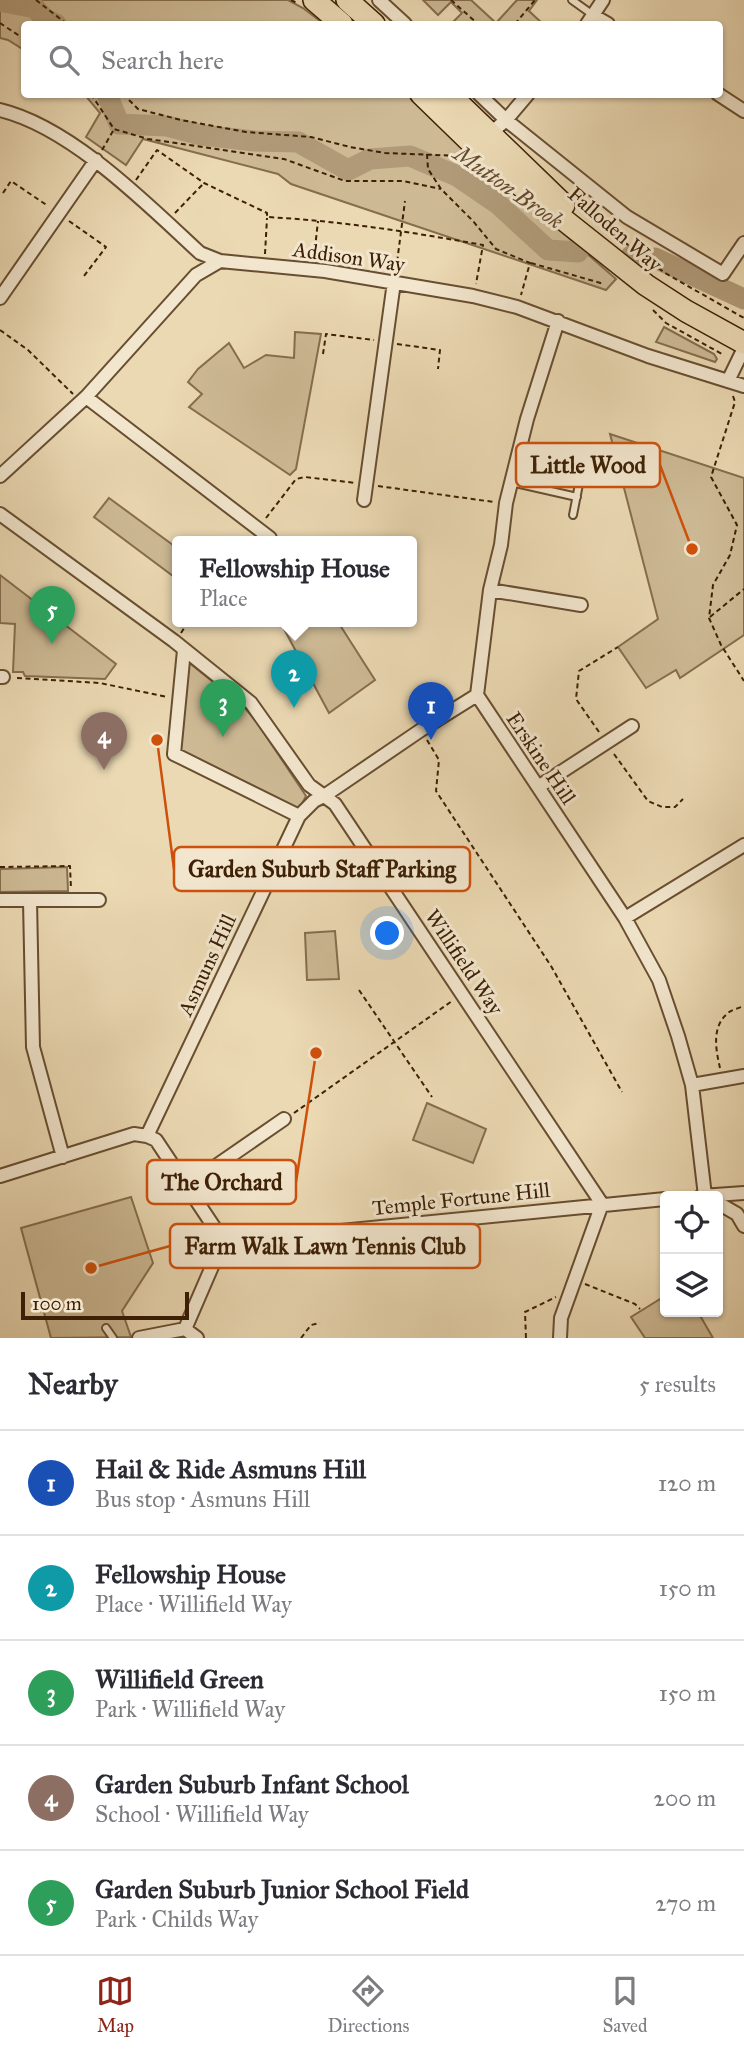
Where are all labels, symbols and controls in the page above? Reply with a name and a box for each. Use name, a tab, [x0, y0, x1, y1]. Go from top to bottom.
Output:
search box	[21, 21, 723, 98]
icon: search	[45, 41, 83, 79]
text: Search here	[101, 44, 224, 76]
water label: Mutton Brook	[447, 138, 569, 235]
street label: Falloden Way	[562, 181, 668, 278]
street label: Addison Way	[290, 236, 408, 278]
callout: Little Wood	[516, 443, 660, 487]
text: Little Wood	[530, 451, 647, 479]
popup	[172, 536, 417, 627]
text: Fellowship House	[199, 552, 390, 584]
text: Place	[199, 584, 248, 612]
pin: 5	[29, 586, 75, 644]
pin: 2	[271, 650, 317, 708]
pin: 3	[200, 679, 246, 737]
pin: 1	[408, 682, 454, 740]
street label: Erskine Hill	[501, 707, 582, 809]
pin: 4	[81, 712, 127, 770]
callout: Garden Suburb Staff Parking	[174, 847, 470, 891]
text: Garden Suburb Staff Parking	[188, 855, 457, 884]
street label: Willifield Way	[419, 904, 509, 1021]
street label: Asmuns Hill	[172, 910, 242, 1021]
your location	[370, 916, 404, 950]
callout: The Orchard	[147, 1160, 296, 1204]
text: The Orchard	[160, 1168, 283, 1196]
street label: Temple Fortune Hill	[371, 1177, 552, 1221]
map controls	[660, 1191, 723, 1317]
button: locate	[660, 1191, 723, 1254]
callout: Farm Walk Lawn Tennis Club	[170, 1224, 480, 1268]
text: Farm Walk Lawn Tennis Club	[184, 1232, 466, 1260]
button: layers	[660, 1254, 723, 1317]
scale bar	[21, 1289, 189, 1321]
text: 100 m	[32, 1292, 82, 1315]
text: Nearby	[28, 1366, 118, 1402]
text: 5 results	[639, 1370, 716, 1398]
text: Hail & Ride Asmuns Hill	[95, 1453, 366, 1485]
text: 1	[46, 1469, 56, 1497]
text: 120 m	[658, 1469, 716, 1497]
text: Bus stop · Asmuns Hill	[95, 1485, 310, 1513]
text: Fellowship House	[95, 1558, 286, 1590]
text: 2	[45, 1574, 57, 1602]
text: 150 m	[659, 1574, 716, 1602]
text: Place · Willifield Way	[95, 1590, 292, 1618]
text: Willifield Green	[95, 1663, 264, 1695]
text: 3	[46, 1679, 56, 1707]
text: 150 m	[659, 1679, 716, 1707]
text: Park · Willifield Way	[95, 1695, 285, 1723]
text: Garden Suburb Infant School	[95, 1768, 409, 1800]
text: 4	[45, 1784, 57, 1812]
text: 200 m	[654, 1784, 716, 1812]
text: School · Willifield Way	[95, 1800, 309, 1828]
text: Garden Suburb Junior School Field	[95, 1873, 469, 1905]
text: 5	[46, 1889, 56, 1917]
text: 270 m	[655, 1889, 716, 1917]
text: Park · Childs Way	[95, 1905, 258, 1933]
tab: Map	[96, 1972, 134, 2037]
tab: Directions	[327, 1972, 409, 2037]
tab: Saved	[602, 1972, 648, 2037]

